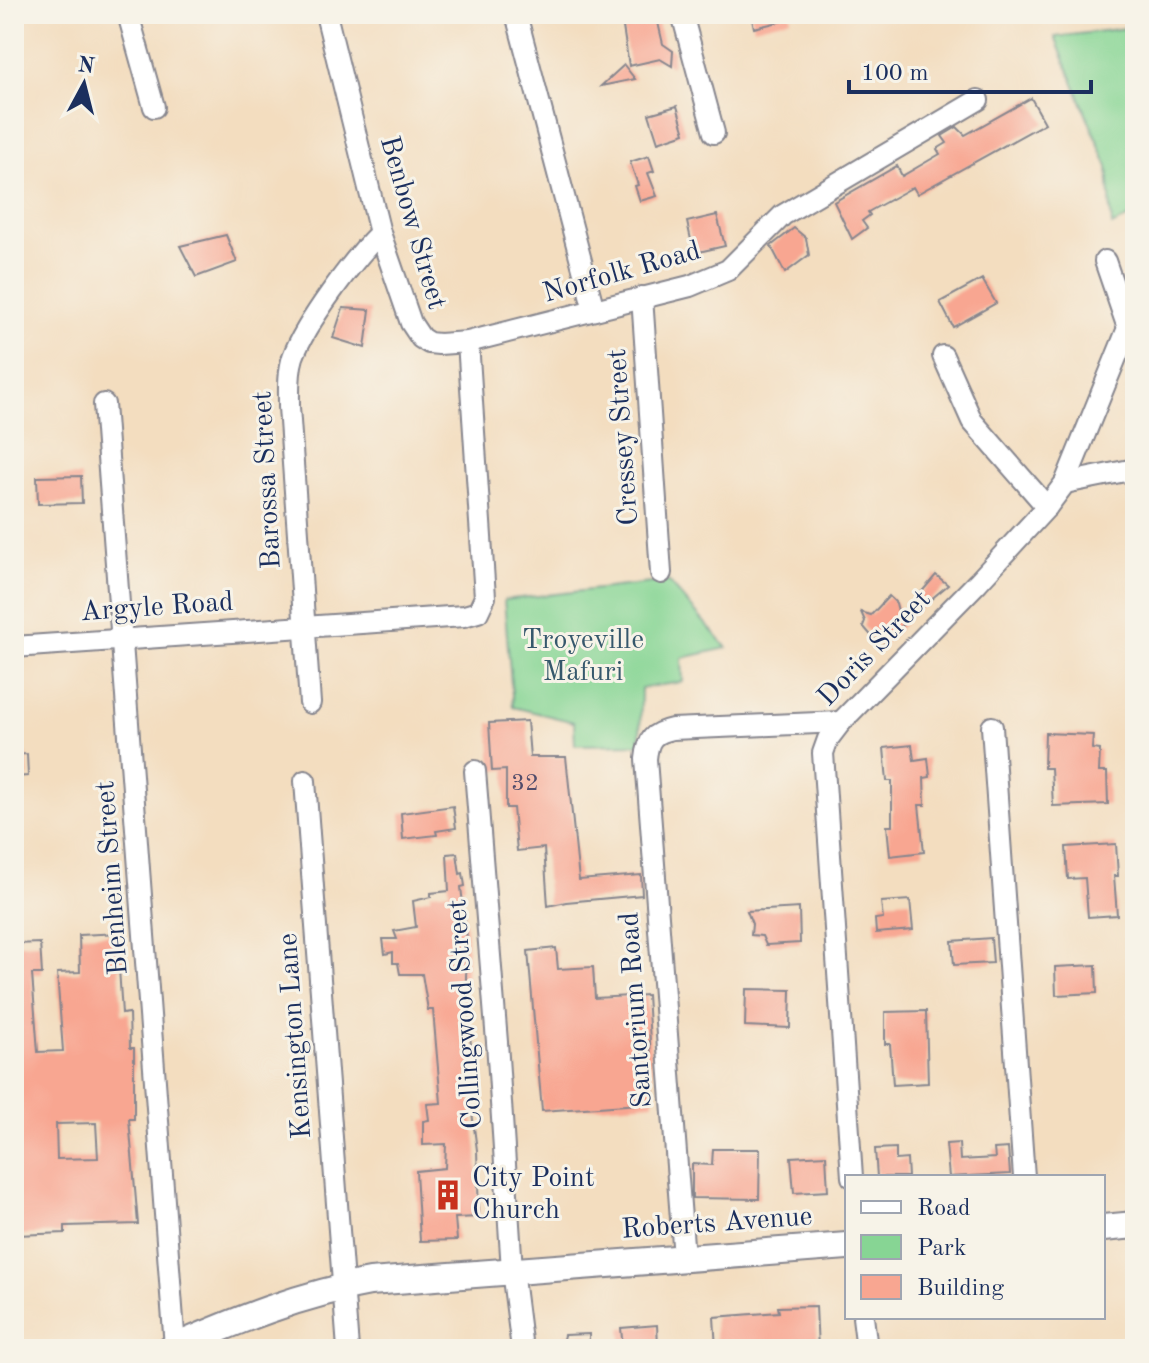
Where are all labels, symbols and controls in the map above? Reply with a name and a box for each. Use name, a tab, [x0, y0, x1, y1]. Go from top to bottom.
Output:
north arrow	[44, 44, 124, 124]
scale bar	[849, 44, 1091, 94]
text: N	[77, 54, 96, 78]
text: 100 m	[861, 62, 929, 86]
street label: Benbow Street	[374, 133, 450, 313]
street label: Norfolk Road	[540, 237, 704, 309]
street label: Cressey Street	[604, 348, 644, 526]
street label: Barossa Street	[249, 390, 287, 570]
street label: Doris Street	[813, 586, 937, 712]
street label: Argyle Road	[79, 589, 235, 627]
park label: Troyeville Mafuri	[522, 627, 644, 687]
house number: 32	[511, 772, 539, 796]
street label: Blenheim Street	[92, 780, 134, 976]
street label: Collingwood Street	[444, 898, 488, 1130]
street label: Santorium Road	[616, 911, 658, 1109]
street label: Kensington Lane	[275, 932, 317, 1140]
place label: City Point Church	[472, 1165, 595, 1225]
legend	[845, 1175, 1105, 1319]
building icon: City Point Church	[431, 1178, 465, 1212]
text: Road	[917, 1197, 970, 1221]
street label: Roberts Avenue	[621, 1203, 813, 1245]
text: Park	[917, 1237, 966, 1261]
text: Building	[917, 1277, 1004, 1301]

